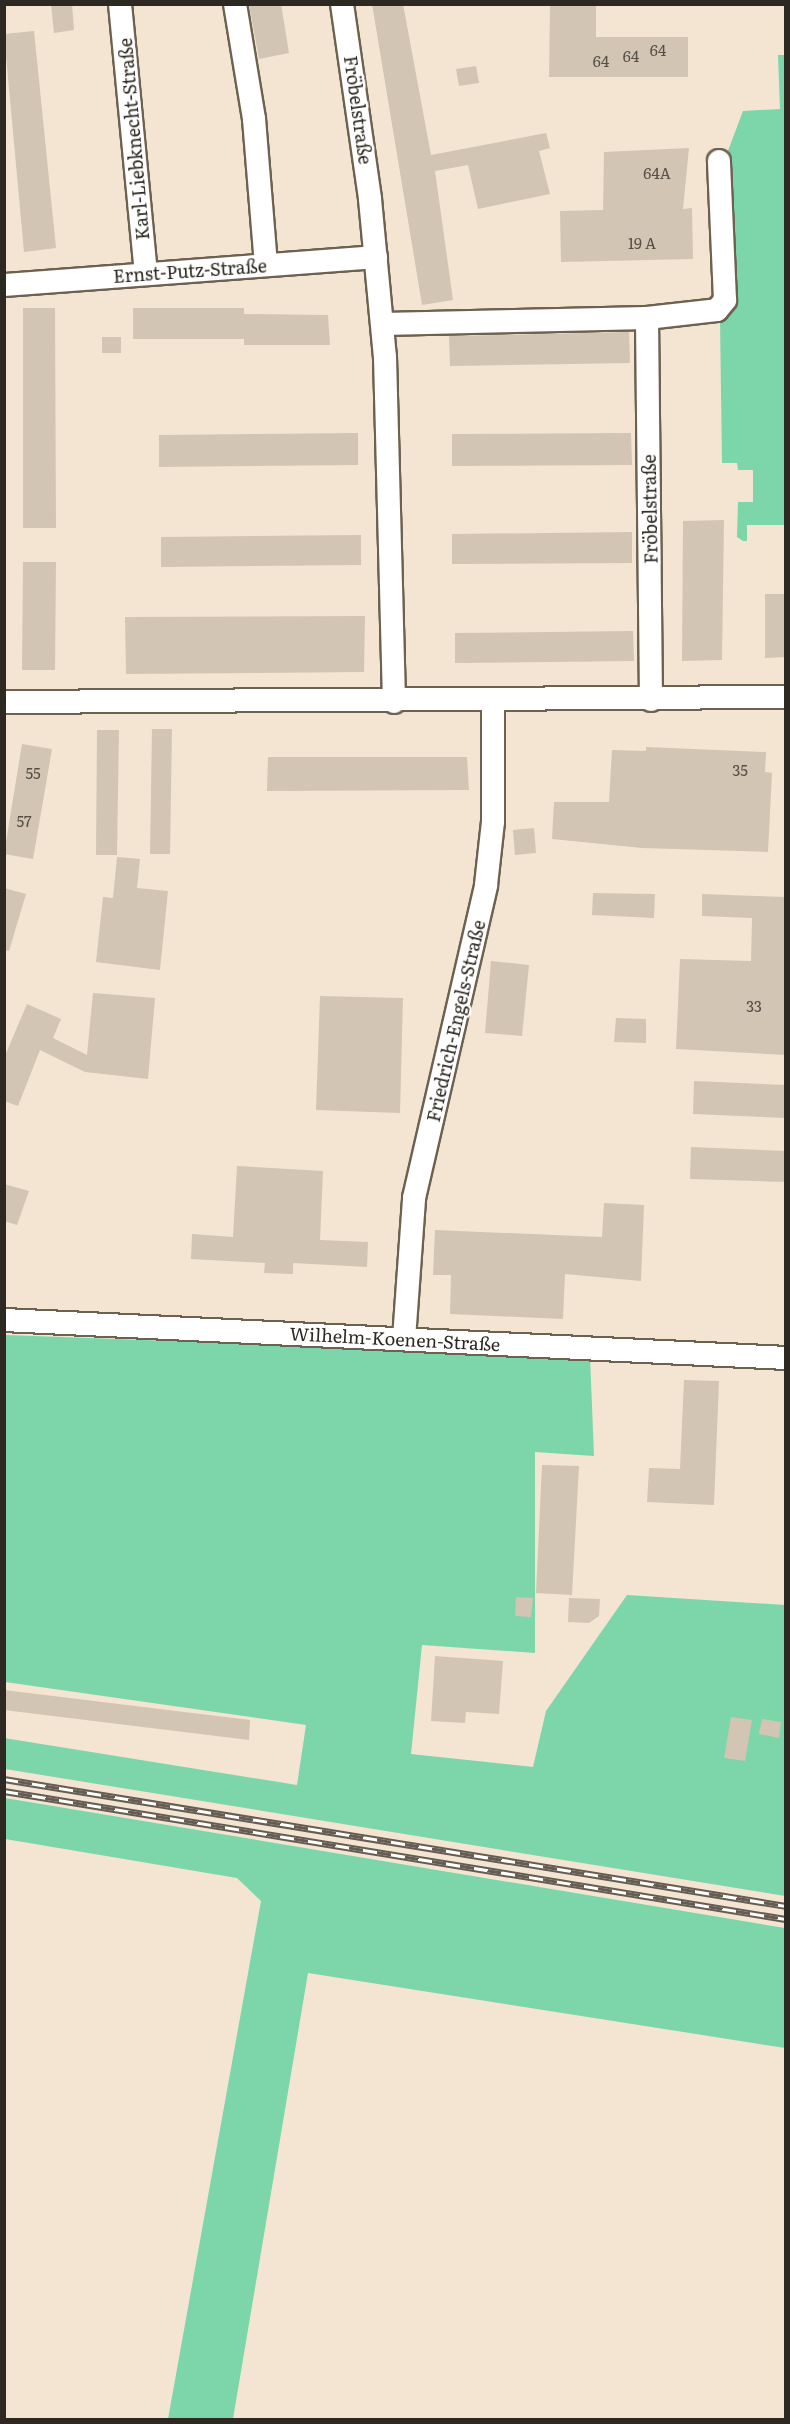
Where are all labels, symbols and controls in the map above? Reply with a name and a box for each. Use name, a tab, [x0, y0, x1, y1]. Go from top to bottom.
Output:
street label: Karl-Liebknecht-Straße	[114, 37, 154, 241]
house number: 64	[650, 41, 666, 59]
house number: 64	[623, 47, 639, 65]
house number: 64	[593, 52, 609, 70]
street label: Fröbelstraße	[340, 54, 376, 166]
house number: 64A	[643, 164, 671, 182]
house number: 19 A	[628, 234, 656, 252]
street label: Ernst-Putz-Straße	[112, 255, 268, 287]
street label: Fröbelstraße	[638, 454, 662, 564]
house number: 35	[732, 761, 748, 779]
house number: 55	[25, 764, 41, 782]
house number: 57	[16, 812, 32, 830]
street label: Friedrich-Engels-Straße	[422, 918, 490, 1124]
house number: 33	[746, 997, 762, 1015]
street label: Wilhelm-Koenen-Straße	[289, 1323, 501, 1355]

